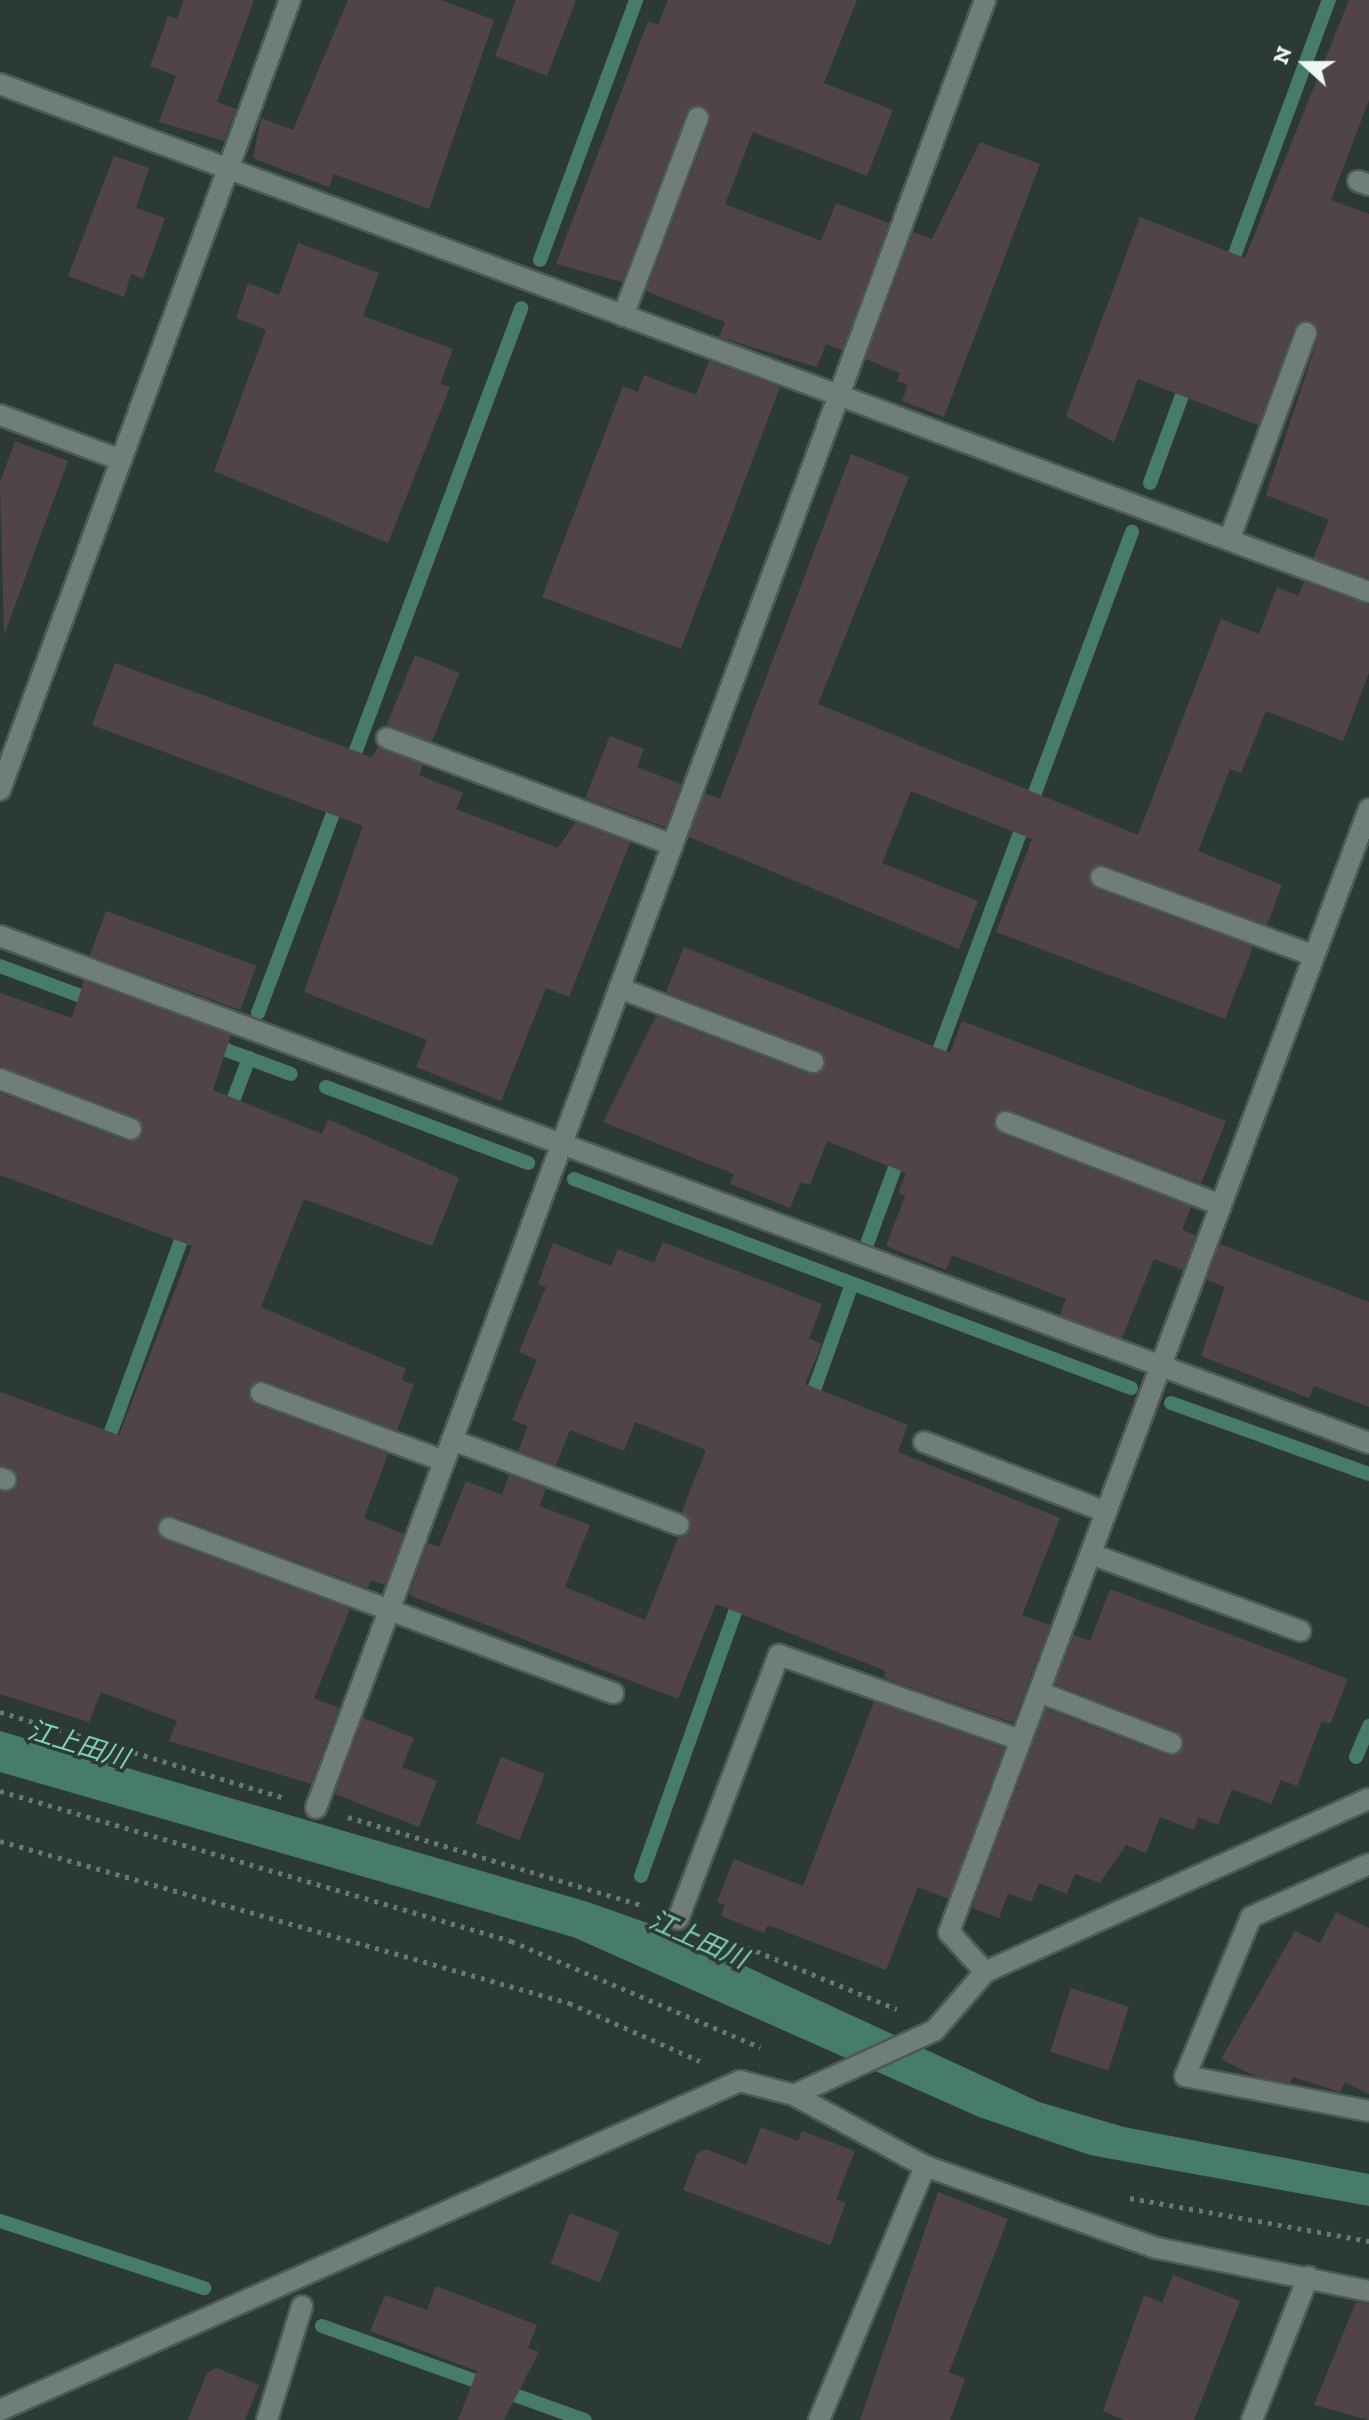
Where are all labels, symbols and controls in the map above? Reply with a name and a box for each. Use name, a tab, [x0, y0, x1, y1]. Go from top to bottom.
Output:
north arrow	[1265, 24, 1345, 104]
text: N	[1267, 43, 1298, 68]
water label: 江上田川	[24, 1715, 132, 1775]
water label: 江上田川	[644, 1905, 752, 1975]

